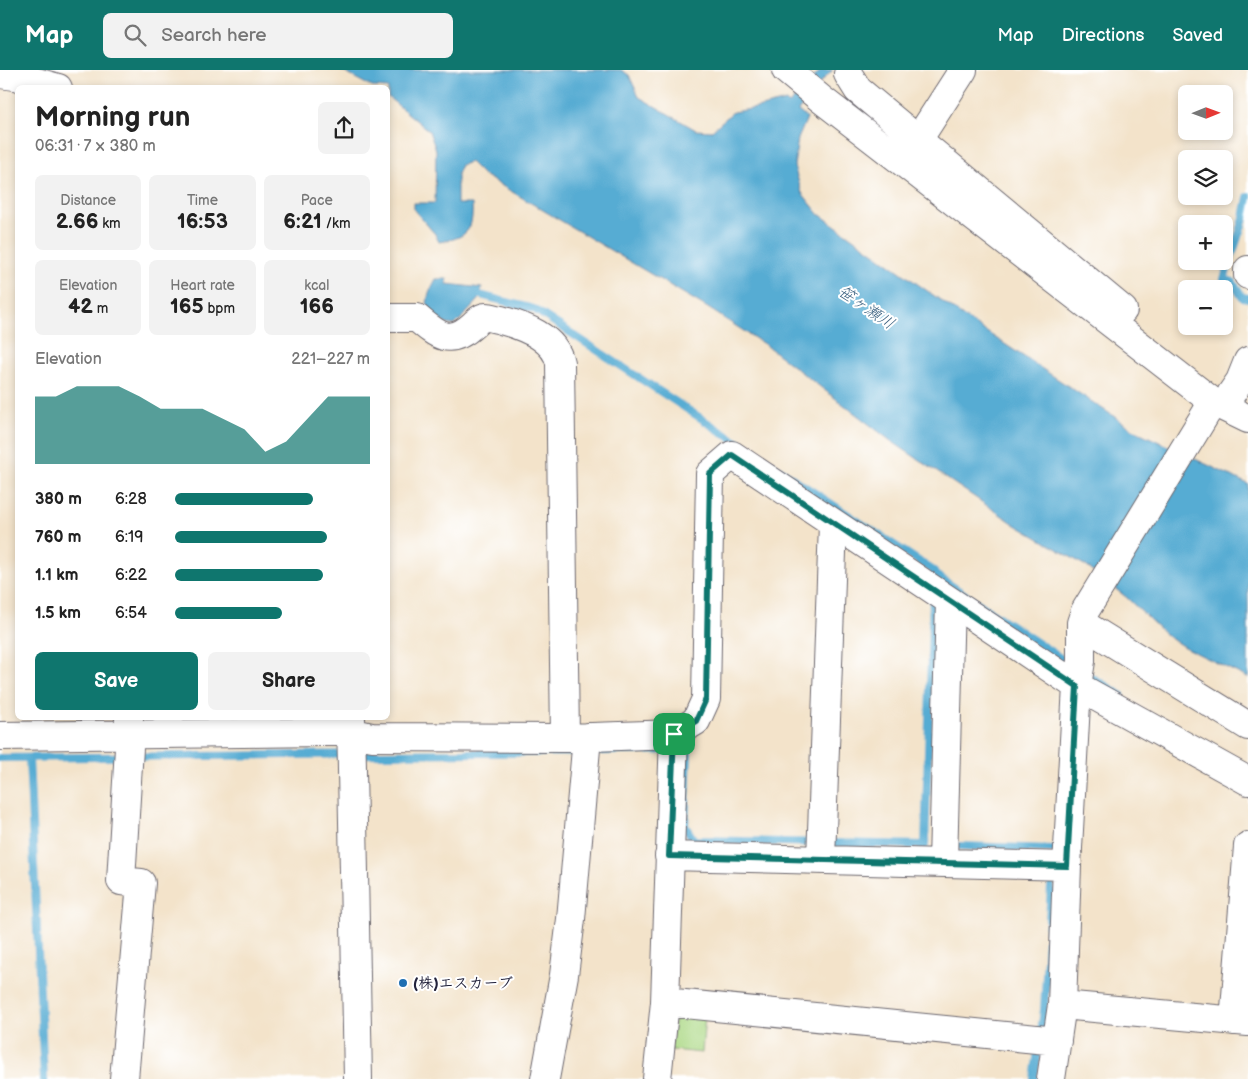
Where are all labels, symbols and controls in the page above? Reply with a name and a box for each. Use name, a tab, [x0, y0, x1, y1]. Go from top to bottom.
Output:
search box	[103, 13, 453, 58]
text: Map	[25, 21, 73, 50]
icon: search	[121, 21, 149, 49]
text: Search here	[161, 24, 267, 47]
text: Map	[998, 25, 1034, 46]
text: Directions	[1062, 25, 1144, 46]
text: Saved	[1172, 25, 1223, 46]
north arrow	[1178, 85, 1232, 140]
map controls	[1178, 85, 1233, 335]
text: Morning run	[35, 101, 190, 134]
button: share	[318, 102, 370, 154]
text: 06:31 · 7 × 380 m	[35, 137, 156, 156]
button: layers	[1178, 150, 1233, 205]
text: Distance	[60, 192, 116, 209]
text: Time	[187, 192, 218, 209]
text: Pace	[301, 192, 333, 209]
text: 2.66	[56, 209, 98, 234]
text: 16:53	[177, 209, 228, 234]
text: 6:21	[283, 209, 322, 234]
text: km	[98, 215, 121, 232]
text: /km	[322, 215, 350, 232]
button: +	[1178, 215, 1233, 270]
text: Elevation	[59, 277, 117, 294]
text: Heart rate	[170, 277, 235, 294]
text: kcal	[304, 277, 329, 294]
button: −	[1178, 280, 1233, 335]
water label: 笹ヶ瀬川	[834, 282, 898, 334]
text: 42	[68, 294, 93, 319]
text: 165	[170, 294, 204, 319]
text: 166	[300, 294, 334, 319]
text: m	[93, 300, 108, 317]
text: bpm	[204, 300, 235, 317]
text: Elevation	[35, 350, 102, 369]
text: 221–227 m	[291, 350, 370, 369]
text: 380 m	[35, 490, 82, 509]
text: 6:28	[115, 490, 147, 509]
text: 760 m	[35, 528, 81, 547]
text: 6:19	[115, 528, 143, 547]
text: 1.1 km	[35, 566, 78, 585]
text: 6:22	[115, 566, 147, 585]
text: 1.5 km	[35, 604, 81, 623]
text: 6:54	[115, 604, 147, 623]
button: Save	[35, 652, 198, 710]
button: Share	[208, 652, 370, 710]
pin	[653, 713, 695, 755]
icon: arrive	[660, 720, 688, 748]
place label: (株)エスカーブ	[413, 974, 513, 993]
marker: (株)エスカーブ	[397, 977, 409, 989]

